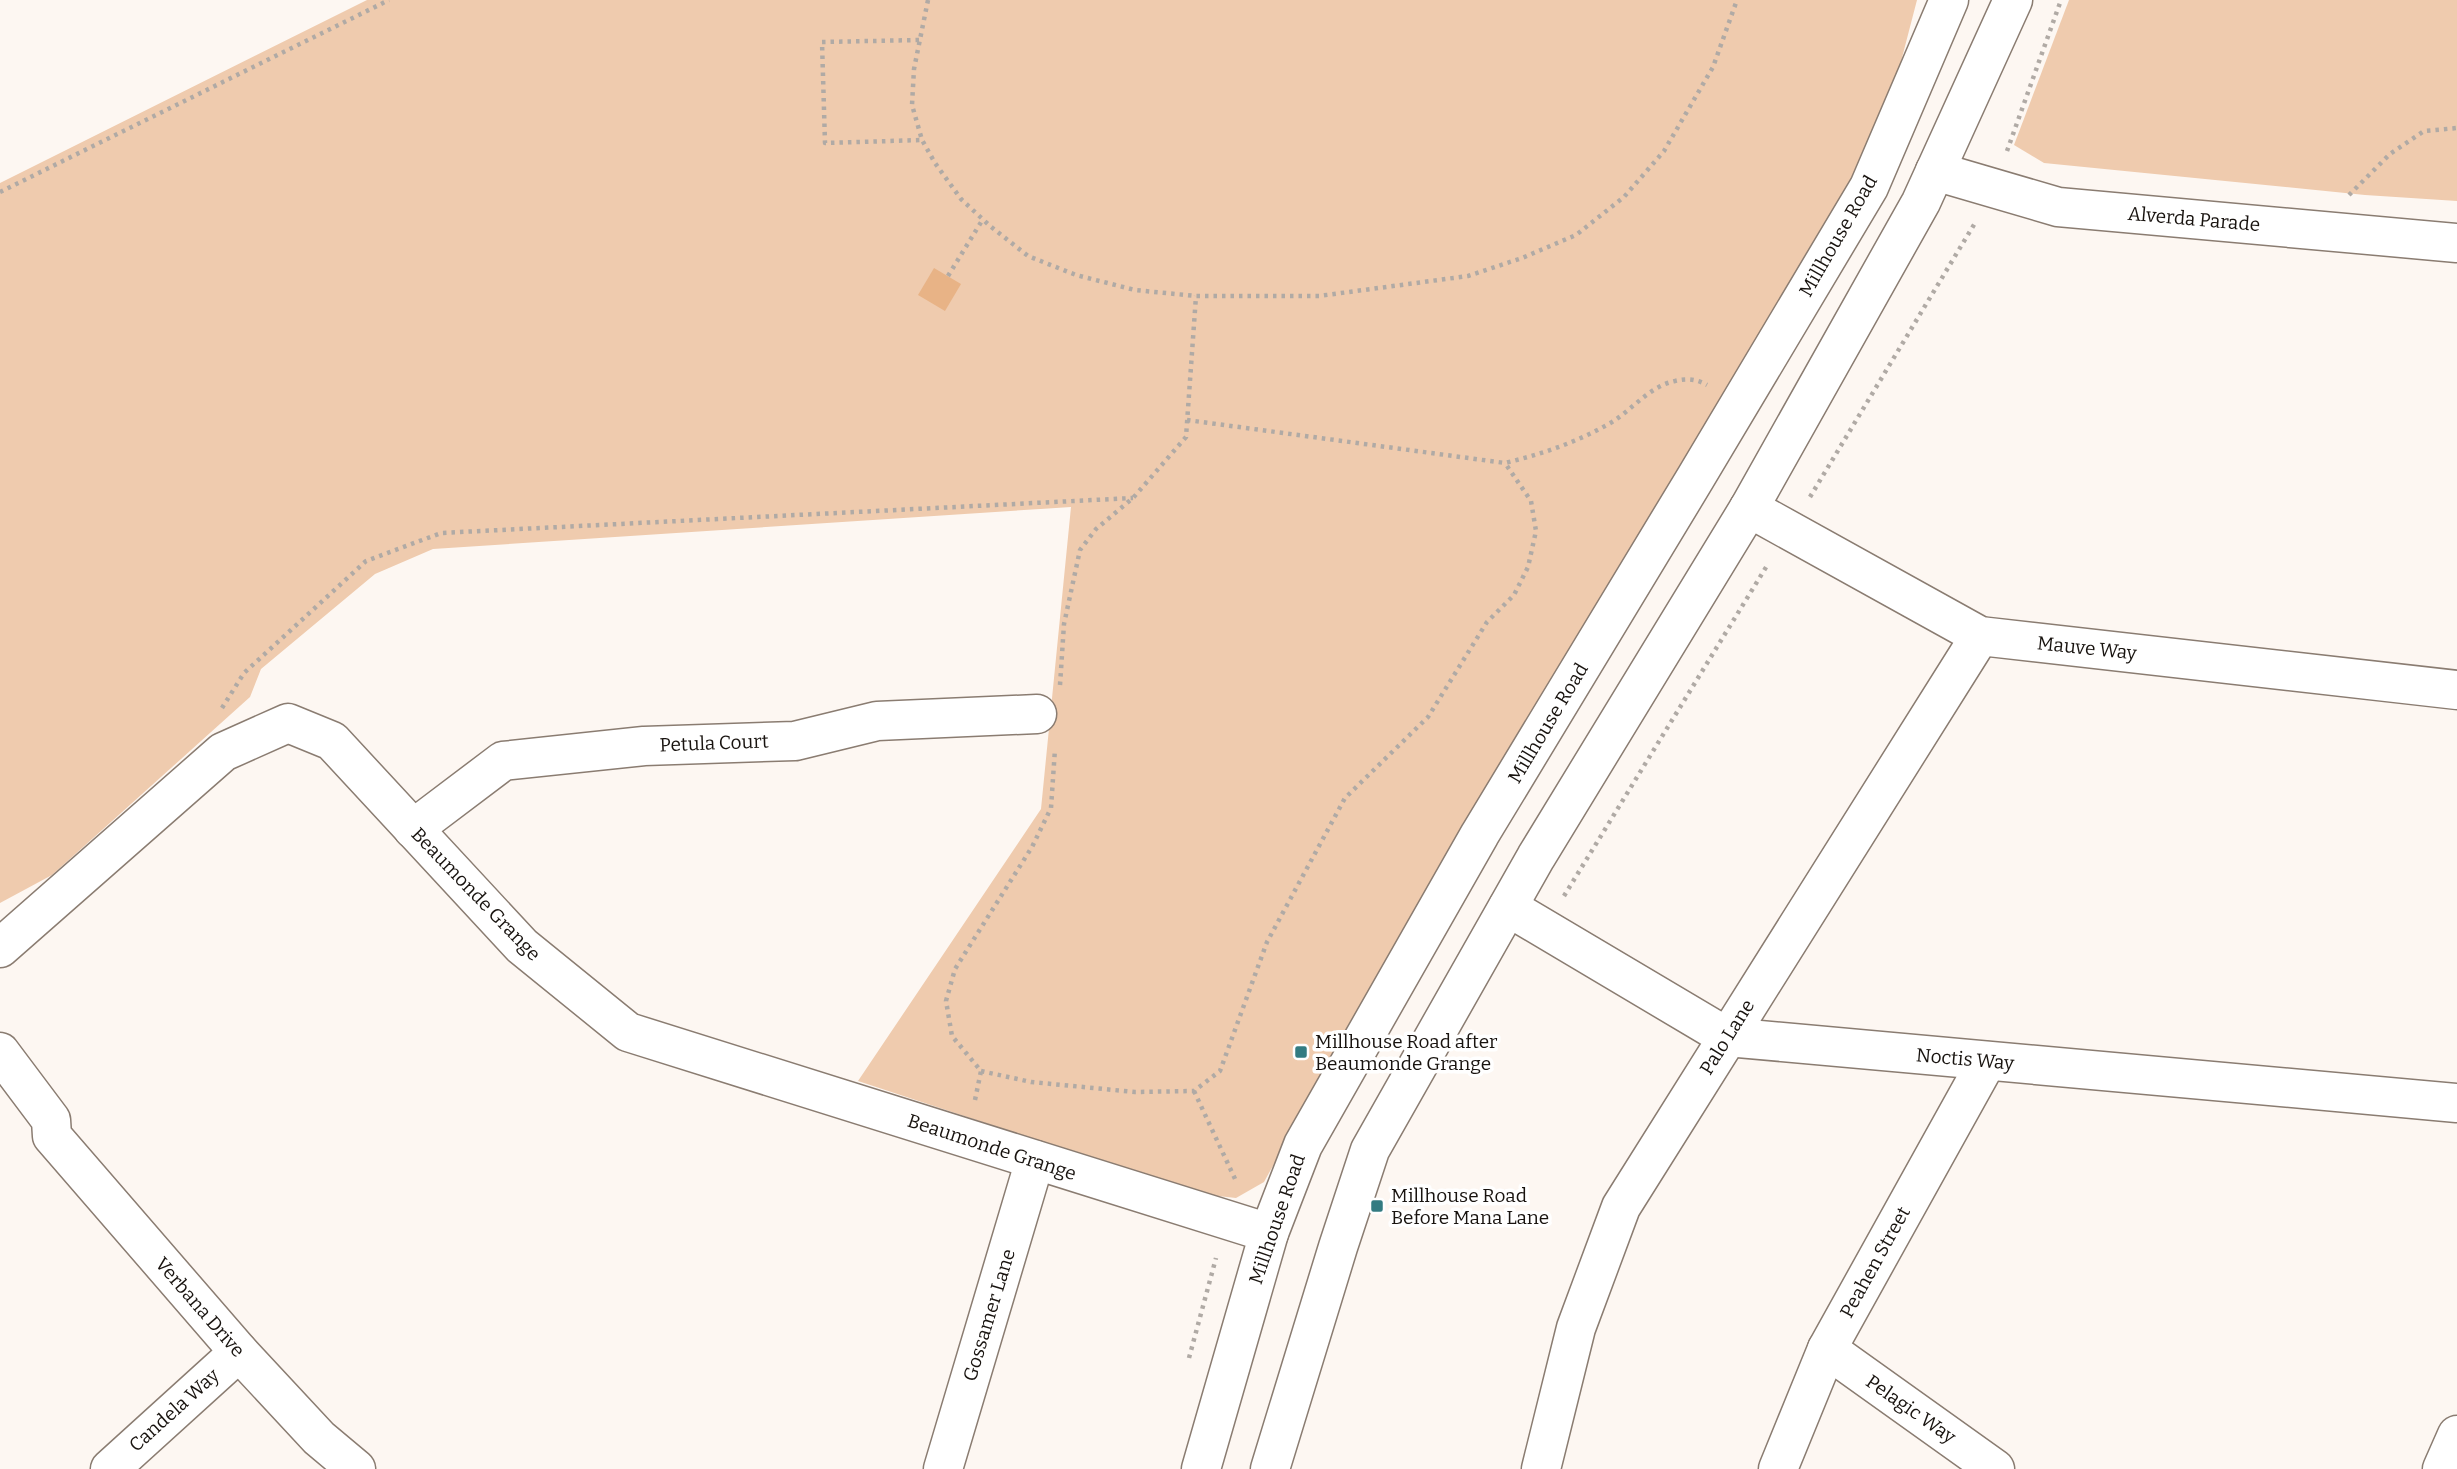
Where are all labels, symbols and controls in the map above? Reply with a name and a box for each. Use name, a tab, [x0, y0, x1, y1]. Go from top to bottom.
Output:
street label: Millhouse Road	[1794, 171, 1882, 301]
street label: Alverda Parade	[2127, 202, 2261, 236]
street label: Mauve Way	[2036, 631, 2139, 665]
street label: Millhouse Road	[1503, 659, 1593, 787]
street label: Petula Court	[659, 730, 769, 756]
street label: Beaumonde Grange	[407, 823, 545, 965]
street label: Palo Lane	[1695, 995, 1759, 1079]
place label: Millhouse Road after Beaumonde Grange	[1315, 1030, 1498, 1075]
street label: Noctis Way	[1915, 1043, 2016, 1075]
marker: Millhouse Road after Beaumonde Grange	[1293, 1044, 1309, 1060]
street label: Beaumonde Grange	[905, 1109, 1079, 1185]
street label: Millhouse Road	[1244, 1151, 1310, 1287]
place label: Millhouse Road Before Mana Lane	[1391, 1184, 1549, 1229]
marker: Millhouse Road Before Mana Lane	[1369, 1198, 1385, 1214]
street label: Peahen Street	[1835, 1202, 1915, 1322]
street label: Gossamer Lane	[958, 1246, 1020, 1384]
street label: Verbana Drive	[150, 1252, 250, 1362]
street label: Candela Way	[124, 1363, 224, 1456]
street label: Pelagic Way	[1862, 1370, 1961, 1449]

